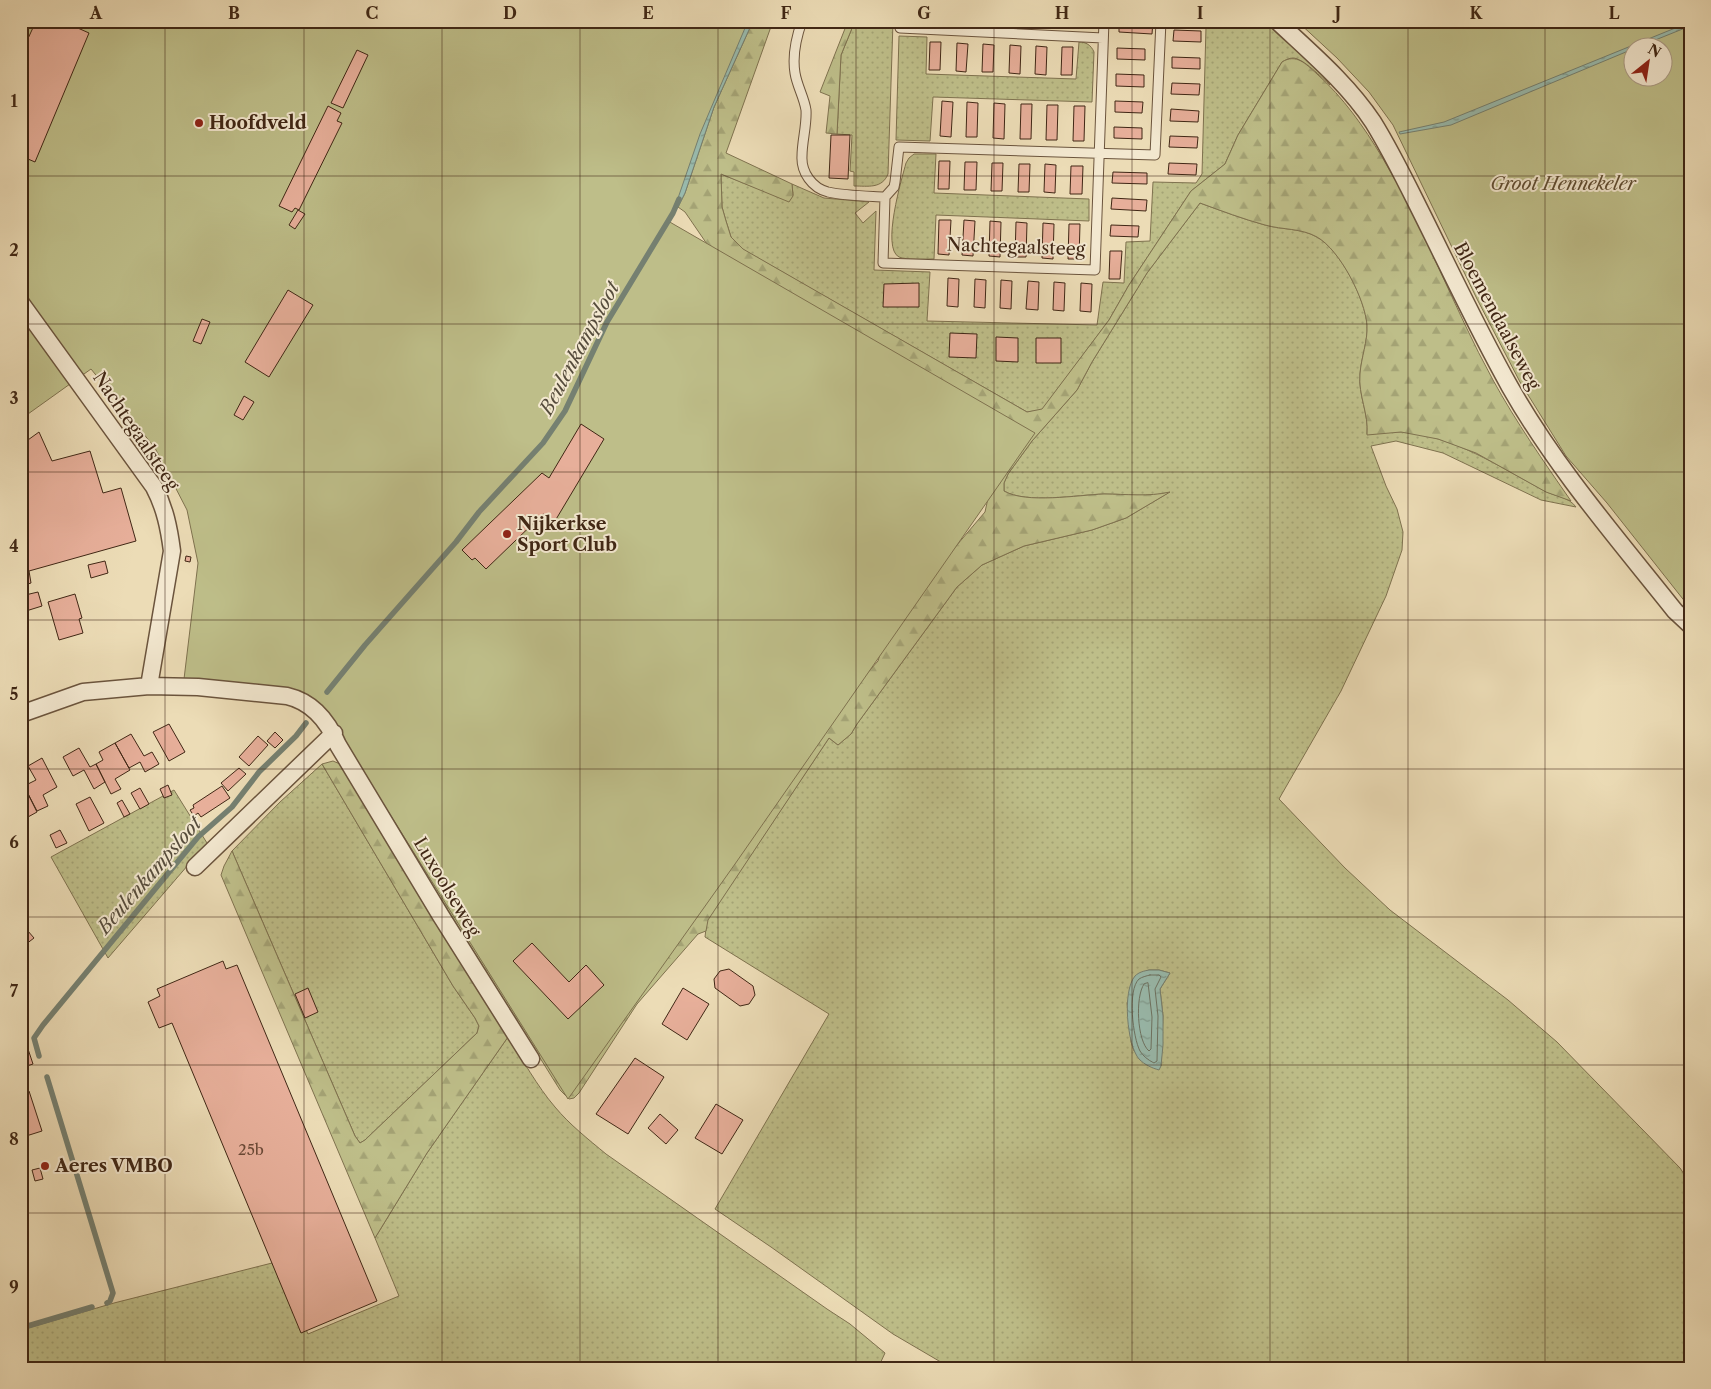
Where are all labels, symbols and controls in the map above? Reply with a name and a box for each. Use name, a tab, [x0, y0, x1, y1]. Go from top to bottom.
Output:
text: A	[89, 3, 103, 23]
text: B	[228, 3, 240, 23]
text: C	[366, 3, 378, 23]
text: D	[503, 3, 517, 23]
text: E	[642, 3, 654, 23]
text: F	[781, 3, 792, 23]
text: G	[917, 3, 931, 23]
text: H	[1055, 3, 1069, 23]
text: I	[1197, 3, 1204, 23]
text: J	[1332, 3, 1341, 23]
text: K	[1470, 3, 1484, 23]
text: L	[1608, 3, 1620, 23]
north arrow	[1624, 38, 1674, 88]
text: N	[1645, 40, 1664, 62]
text: 1	[10, 91, 18, 111]
place label: Hoofdveld	[209, 112, 307, 134]
marker: Hoofdveld	[193, 117, 205, 129]
park label: Groot Hennekeler	[1490, 173, 1637, 195]
street label: Nachtegaalsteeg	[946, 234, 1086, 260]
street label: Bloemendaalseweg	[1449, 238, 1545, 394]
text: 2	[9, 240, 19, 260]
water label: Beulenkampsloot	[534, 277, 625, 421]
street label: Nachtegaalsteeg	[88, 367, 184, 495]
text: 3	[9, 388, 19, 408]
place label: Nijkerkse Sport Club	[517, 513, 617, 556]
marker: Nijkerkse Sport Club	[501, 528, 513, 540]
text: 4	[9, 536, 19, 556]
text: 5	[10, 684, 19, 704]
water label: Beulenkampsloot	[91, 811, 207, 940]
text: 6	[9, 832, 19, 852]
street label: Luxoolseweg	[409, 833, 486, 941]
text: 7	[10, 981, 19, 1001]
text: 8	[9, 1129, 19, 1149]
house number: 25b	[238, 1140, 264, 1159]
place label: Aeres VMBO	[54, 1155, 173, 1177]
marker: Aeres VMBO	[39, 1160, 51, 1172]
text: 9	[9, 1277, 19, 1297]

